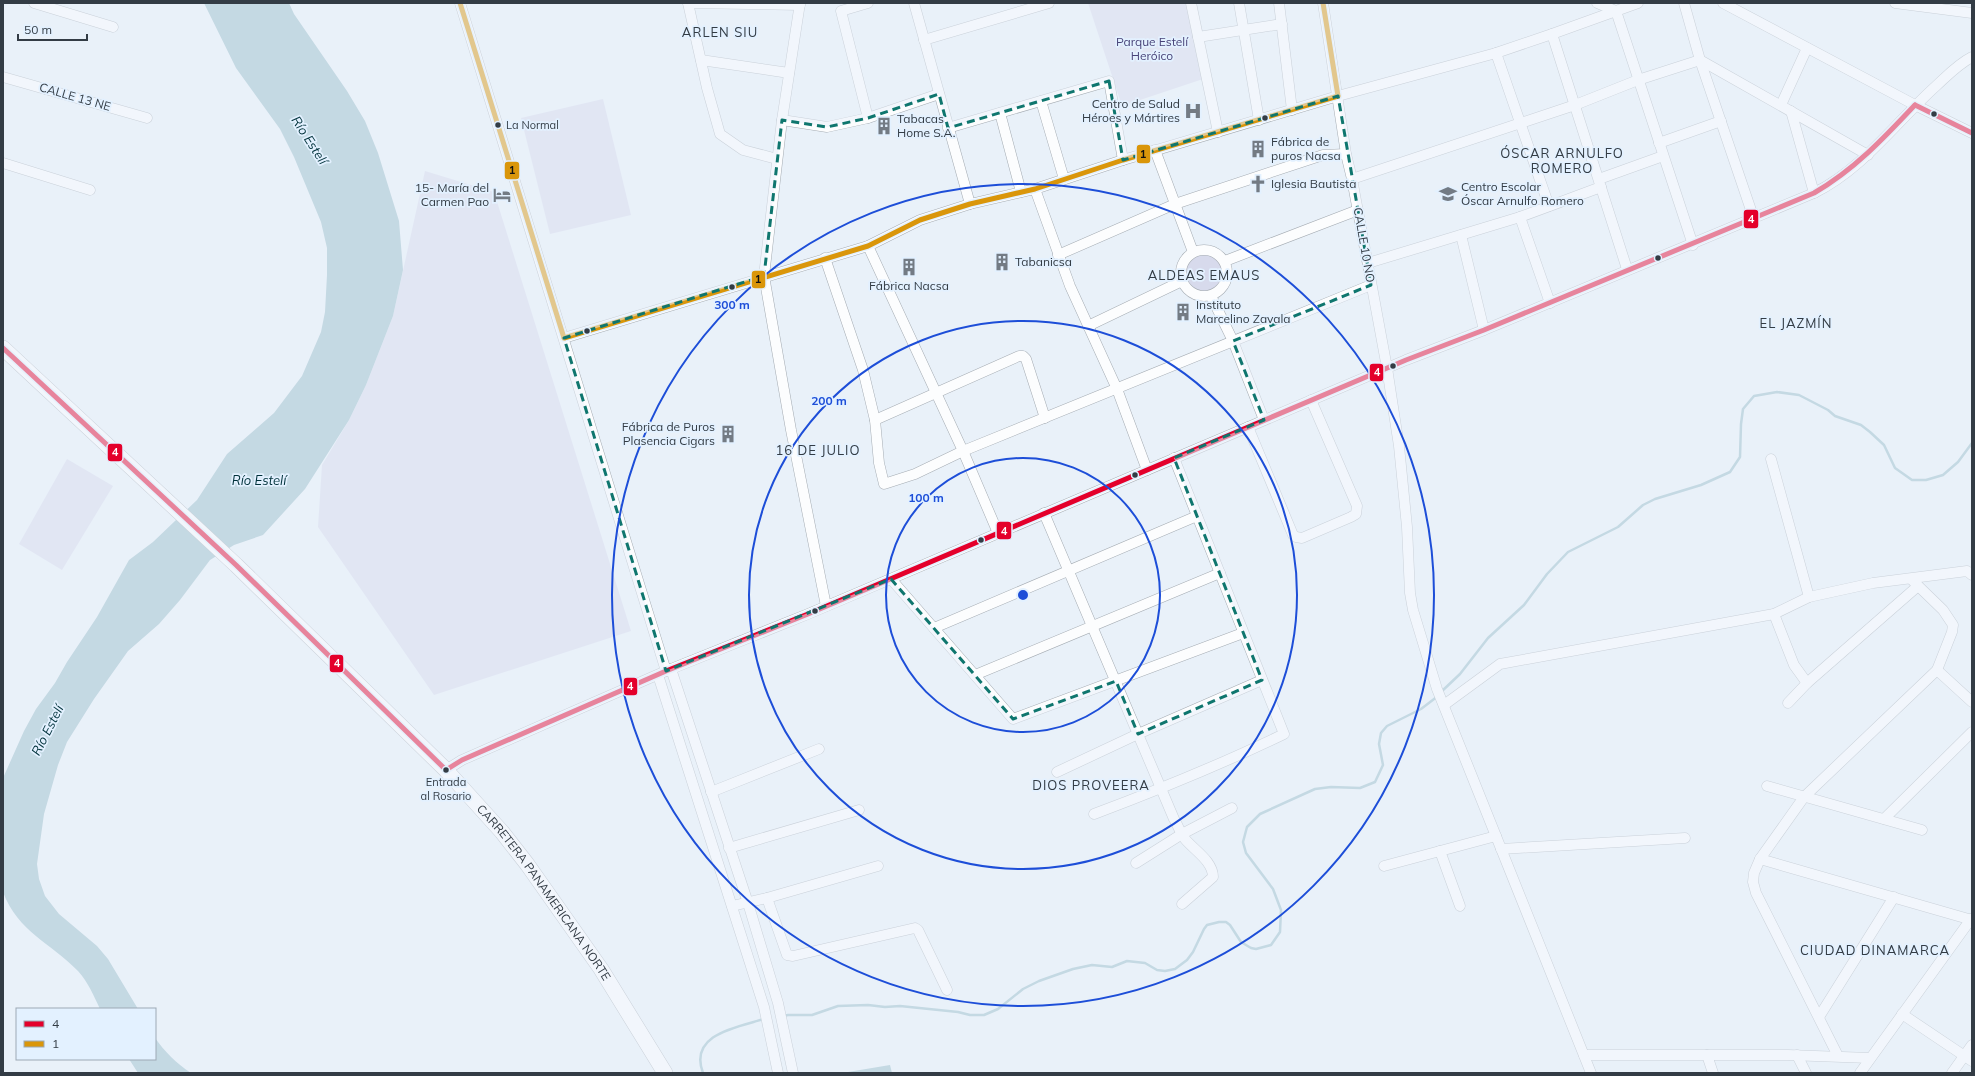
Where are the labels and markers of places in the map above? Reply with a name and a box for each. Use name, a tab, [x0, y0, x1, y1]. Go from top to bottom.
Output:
place label: Centro de Salud Héroes y Mártires	[1082, 96, 1180, 125]
hospital icon: Centro de Salud Héroes y Mártires	[1183, 101, 1203, 121]
unlabelled marker	[1929, 109, 1939, 119]
place label: Tabacas Home S.A.	[897, 111, 955, 140]
unlabelled marker	[1260, 113, 1270, 123]
building icon: Tabacas Home S.A.	[874, 116, 894, 136]
place label: La Normal	[506, 118, 559, 132]
marker: La Normal	[493, 120, 503, 130]
place label: Fábrica de puros Nacsa	[1271, 134, 1341, 163]
building icon: Fábrica de puros Nacsa	[1248, 139, 1268, 159]
church icon: Iglesia Bautista	[1248, 174, 1268, 194]
place label: Iglesia Bautista	[1271, 176, 1357, 191]
place label: Centro Escolar Óscar Arnulfo Romero	[1461, 179, 1584, 208]
place label: 15- María del Carmen Pao	[415, 180, 489, 209]
school or university icon: Centro Escolar Óscar Arnulfo Romero	[1438, 184, 1458, 204]
hotel icon: 15- María del Carmen Pao	[492, 185, 512, 205]
building icon: Tabanicsa	[992, 252, 1012, 272]
unlabelled marker	[1653, 253, 1663, 263]
place label: Tabanicsa	[1015, 254, 1072, 269]
building icon: Fábrica Nacsa	[899, 257, 919, 277]
place label: Fábrica Nacsa	[869, 278, 949, 293]
unlabelled marker	[727, 282, 737, 292]
place label: Instituto Marcelino Zavala	[1196, 297, 1291, 326]
building icon: Instituto Marcelino Zavala	[1173, 302, 1193, 322]
unlabelled marker	[582, 326, 592, 336]
unlabelled marker	[1388, 361, 1398, 371]
place label: Fábrica de Puros Plasencia Cigars	[622, 419, 715, 448]
building icon: Fábrica de Puros Plasencia Cigars	[718, 424, 738, 444]
unlabelled marker	[1130, 470, 1140, 480]
unlabelled marker	[976, 535, 986, 545]
centre of rings	[1016, 588, 1030, 602]
unlabelled marker	[810, 606, 820, 616]
marker: Entrada al Rosario	[441, 765, 451, 775]
place label: Entrada al Rosario	[421, 775, 471, 803]

